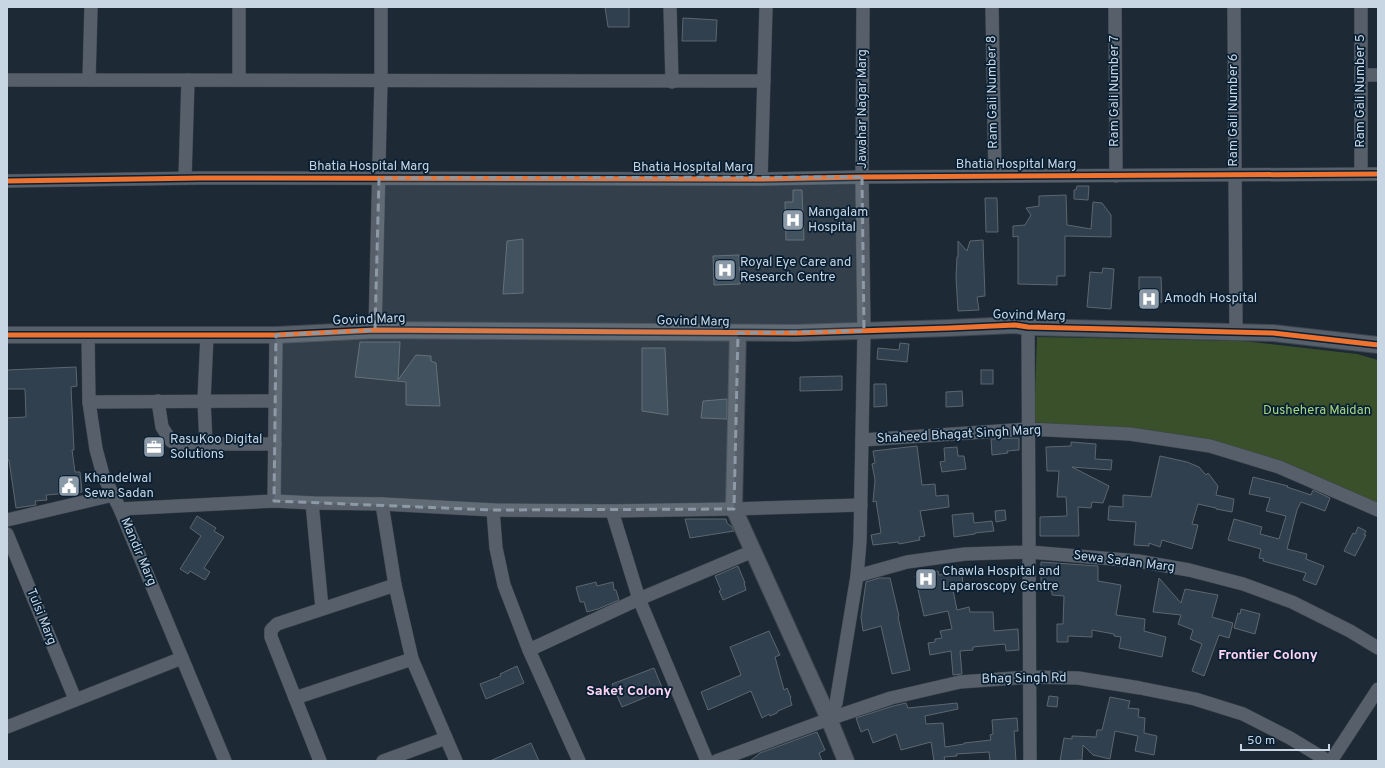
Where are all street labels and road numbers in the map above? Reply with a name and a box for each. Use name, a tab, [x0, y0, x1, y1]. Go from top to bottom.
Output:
street label: Ram Gali Number 5	[1353, 34, 1369, 148]
street label: Ram Gali Number 8	[984, 35, 1002, 149]
street label: Ram Gali Number 7	[1107, 35, 1123, 147]
street label: Jawahar Nagar Marg	[855, 49, 871, 169]
street label: Ram Gali Number 6	[1226, 53, 1242, 167]
street label: Bhatia Hospital Marg	[956, 157, 1076, 173]
street label: Bhatia Hospital Marg	[309, 159, 429, 175]
street label: Bhatia Hospital Marg	[633, 160, 753, 176]
street label: Govind Marg	[992, 307, 1066, 325]
street label: Govind Marg	[332, 311, 406, 329]
street label: Govind Marg	[656, 313, 730, 331]
street label: Shaheed Bhagat Singh Marg	[876, 423, 1042, 447]
street label: Mandir Marg	[116, 516, 160, 588]
street label: Sewa Sadan Marg	[1072, 548, 1176, 576]
street label: Tulsi Marg	[22, 586, 60, 648]
street label: Bhag Singh Rd	[981, 670, 1067, 688]

